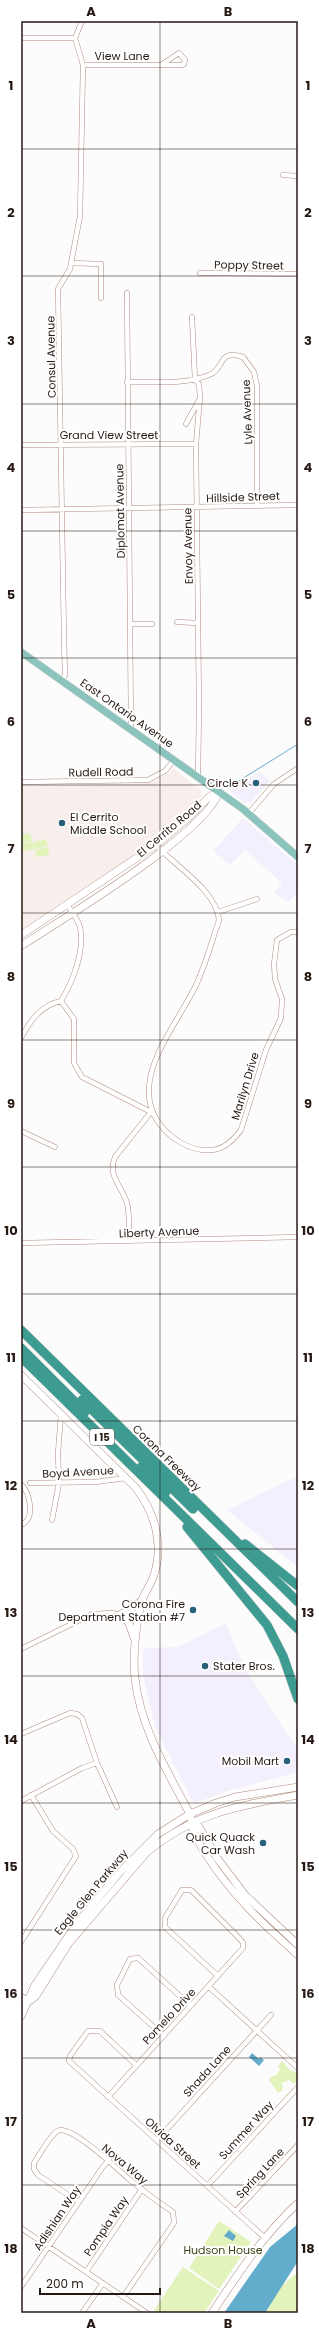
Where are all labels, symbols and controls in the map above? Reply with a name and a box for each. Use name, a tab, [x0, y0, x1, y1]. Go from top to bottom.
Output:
text: A	[86, 2, 96, 21]
text: B	[224, 2, 233, 21]
street label: View Lane	[95, 48, 150, 64]
text: 1	[9, 76, 13, 95]
text: 1	[306, 76, 310, 95]
text: 2	[7, 203, 15, 222]
text: 2	[304, 203, 312, 222]
street label: Poppy Street	[214, 256, 284, 274]
street label: Consul Avenue	[42, 316, 60, 398]
text: 3	[7, 331, 15, 350]
text: 3	[304, 331, 312, 350]
street label: Lyle Avenue	[238, 379, 256, 445]
street label: Grand View Street	[60, 427, 158, 443]
text: 4	[7, 458, 16, 477]
text: 4	[304, 458, 313, 477]
street label: Diplomat Avenue	[111, 463, 129, 558]
street label: Hillside Street	[206, 488, 280, 506]
street label: Envoy Avenue	[179, 508, 197, 584]
text: 5	[7, 585, 15, 604]
text: 5	[304, 585, 312, 604]
street label: East Ontario Avenue	[77, 675, 177, 751]
text: 6	[7, 712, 15, 731]
text: 6	[304, 712, 312, 731]
street label: Rudell Road	[68, 763, 134, 781]
place label: Circle K	[207, 775, 248, 791]
marker: Circle K	[251, 778, 261, 788]
street label: El Cerrito Road	[133, 797, 205, 861]
place label: El Cerrito Middle School	[70, 809, 146, 838]
marker: El Cerrito Middle School	[57, 818, 67, 828]
text: 7	[8, 839, 15, 858]
text: 7	[305, 839, 312, 858]
text: 8	[7, 967, 15, 986]
text: 8	[304, 967, 312, 986]
street label: Marilyn Drive	[227, 1050, 263, 1122]
text: 9	[7, 1094, 15, 1113]
text: 9	[304, 1094, 312, 1113]
text: 10	[4, 1221, 18, 1240]
text: 10	[301, 1221, 315, 1240]
street label: Liberty Avenue	[119, 1223, 200, 1241]
text: 11	[6, 1348, 16, 1367]
text: 11	[303, 1348, 313, 1367]
street label: Corona Freeway	[129, 1421, 206, 1496]
road number: I 15	[90, 1429, 114, 1445]
street label: Boyd Avenue	[42, 1462, 114, 1482]
text: 12	[5, 1476, 18, 1495]
text: 12	[302, 1476, 315, 1495]
place label: Corona Fire Department Station #7	[58, 1596, 185, 1625]
text: 13	[5, 1603, 18, 1622]
text: 13	[302, 1603, 315, 1622]
marker: Corona Fire Department Station #7	[188, 1605, 198, 1615]
place label: Stater Bros.	[213, 1658, 275, 1674]
marker: Stater Bros.	[200, 1661, 210, 1671]
text: 14	[4, 1730, 18, 1749]
text: 14	[301, 1730, 315, 1749]
place label: Mobil Mart	[222, 1753, 279, 1769]
marker: Mobil Mart	[282, 1756, 292, 1766]
place label: Quick Quack Car Wash	[186, 1829, 255, 1858]
marker: Quick Quack Car Wash	[258, 1838, 268, 1848]
street label: Eagle Glen Parkway	[50, 1845, 132, 1938]
text: 15	[4, 1857, 18, 1876]
text: 15	[301, 1857, 315, 1876]
text: 16	[4, 1984, 18, 2003]
street label: Pomelo Drive	[139, 1984, 199, 2048]
text: 16	[301, 1984, 315, 2003]
street label: Shada Lane	[179, 2041, 235, 2100]
street label: Summer Way	[215, 2096, 277, 2163]
text: 17	[5, 2112, 17, 2131]
text: 17	[302, 2112, 314, 2131]
street label: Olvida Street	[142, 2114, 204, 2172]
street label: Nova Way	[99, 2140, 152, 2189]
street label: Spring Lane	[232, 2144, 288, 2202]
street label: Adishian Way	[29, 2182, 85, 2253]
street label: Pompia Way	[80, 2192, 133, 2259]
text: 18	[4, 2239, 18, 2258]
text: 18	[301, 2239, 315, 2258]
park label: Hudson House	[183, 2242, 263, 2258]
scale bar	[40, 2270, 160, 2296]
text: 200 m	[46, 2275, 84, 2292]
text: A	[86, 2314, 96, 2333]
text: B	[224, 2314, 233, 2333]

